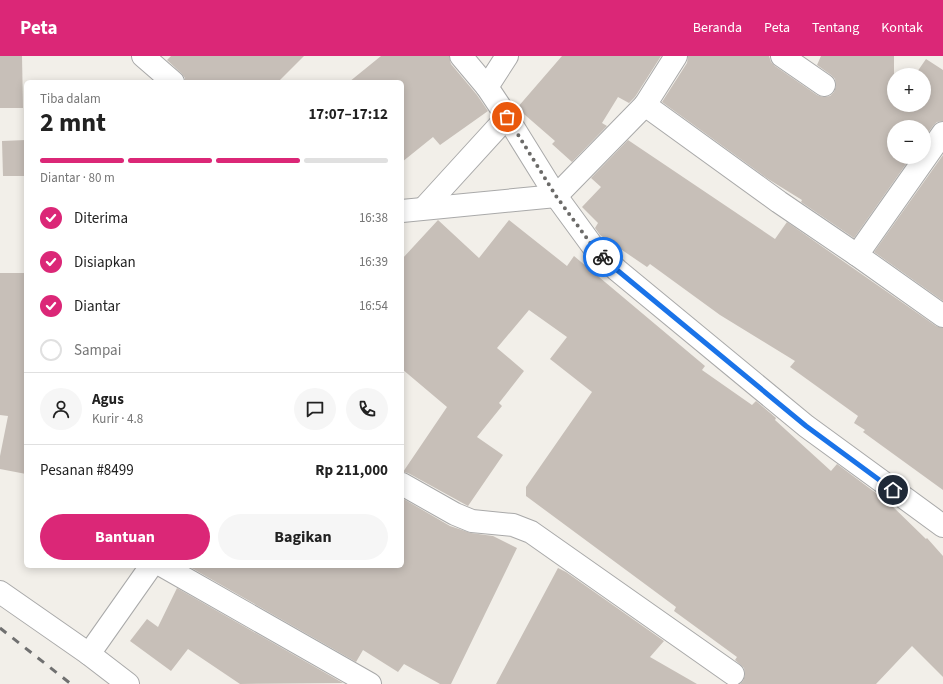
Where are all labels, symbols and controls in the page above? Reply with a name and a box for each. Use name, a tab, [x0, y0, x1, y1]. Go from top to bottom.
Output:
text: Peta	[20, 15, 57, 42]
text: Beranda	[693, 18, 742, 38]
text: Peta	[764, 18, 790, 38]
text: Tentang	[812, 18, 859, 38]
text: Kontak	[881, 18, 923, 38]
map controls	[887, 68, 931, 164]
button: +	[887, 68, 931, 112]
text: Tiba dalam	[40, 90, 101, 108]
pin	[490, 100, 524, 134]
text: 2 mnt	[40, 104, 106, 141]
text: 17:07–17:12	[308, 104, 388, 125]
icon: bag	[496, 106, 518, 128]
button: −	[887, 120, 931, 164]
text: Diantar · 80 m	[40, 169, 115, 187]
icon: check	[40, 207, 62, 229]
text: Diterima	[74, 208, 128, 229]
text: 16:38	[359, 209, 388, 227]
courier	[583, 237, 623, 277]
icon: bike	[592, 246, 614, 268]
icon: check	[40, 251, 62, 273]
text: Disiapkan	[74, 252, 136, 273]
text: 16:39	[359, 253, 388, 271]
icon: check	[40, 295, 62, 317]
text: Diantar	[74, 296, 120, 317]
text: 16:54	[359, 297, 388, 315]
text: Sampai	[74, 340, 121, 361]
button: person	[40, 388, 82, 430]
button: chat	[294, 388, 336, 430]
button: phone	[346, 388, 388, 430]
text: Agus	[92, 389, 124, 410]
text: Kurir · 4.8	[92, 410, 143, 428]
text: Pesanan #8499	[40, 460, 134, 481]
text: Rp 211,000	[315, 460, 388, 481]
pin	[876, 473, 910, 507]
icon: home	[882, 479, 904, 501]
button: Bantuan	[40, 514, 210, 560]
button: Bagikan	[218, 514, 388, 560]

